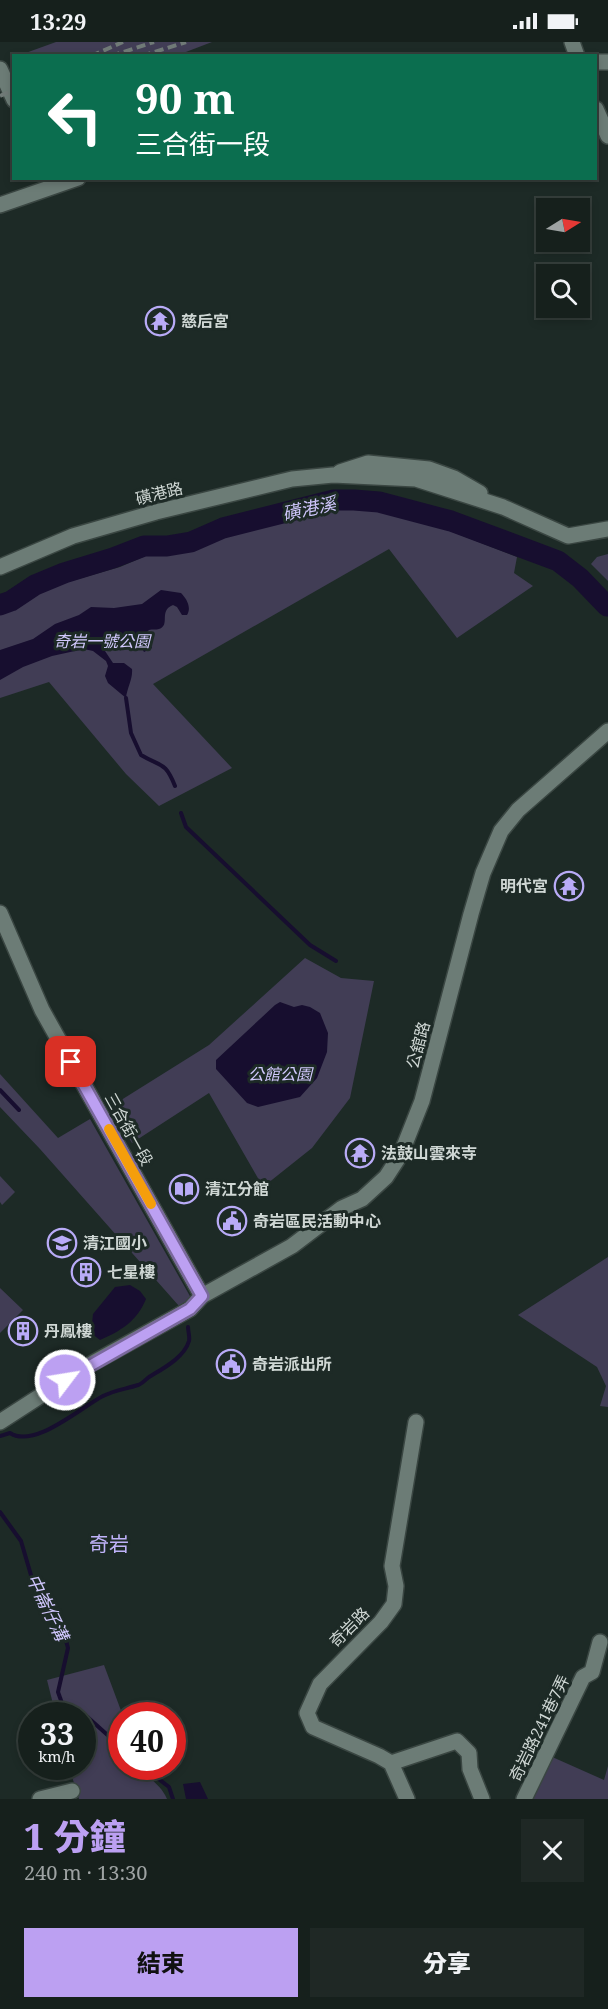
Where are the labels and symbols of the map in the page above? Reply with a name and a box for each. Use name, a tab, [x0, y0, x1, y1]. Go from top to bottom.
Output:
north arrow	[536, 198, 590, 252]
temple icon: 慈后宮	[144, 305, 176, 337]
place label: 慈后宮	[181, 310, 229, 332]
street label: 磺港路	[133, 477, 185, 509]
water label: 磺港溪	[280, 490, 341, 525]
park label: 奇岩一號公園	[54, 630, 152, 652]
temple icon: 明代宮	[553, 870, 585, 902]
place label: 明代宮	[500, 875, 548, 897]
street label: 公舘路	[401, 1019, 435, 1071]
pin	[45, 1036, 96, 1087]
park label: 公館公園	[248, 1063, 314, 1085]
street label: 三合街一段	[100, 1089, 158, 1169]
temple icon: 法鼓山雲來寺	[344, 1137, 376, 1169]
place label: 法鼓山雲來寺	[381, 1142, 477, 1164]
library icon: 清江分館	[168, 1173, 200, 1205]
place label: 清江分館	[205, 1178, 269, 1200]
public building icon: 奇岩區民活動中心	[216, 1205, 248, 1237]
place label: 奇岩區民活動中心	[253, 1210, 381, 1232]
school or university icon: 清江國小	[46, 1227, 78, 1259]
place label: 清江國小	[83, 1232, 147, 1254]
building icon: 七星樓	[70, 1256, 102, 1288]
place label: 七星樓	[107, 1261, 155, 1283]
building icon: 丹鳳樓	[7, 1315, 39, 1347]
place label: 丹鳳樓	[44, 1320, 92, 1342]
position arrow	[33, 1348, 97, 1412]
public building icon: 奇岩派出所	[215, 1348, 247, 1380]
place label: 奇岩派出所	[252, 1353, 332, 1375]
district label: 奇岩	[89, 1530, 129, 1557]
water label: 中崙仔溝	[21, 1569, 76, 1647]
street label: 奇岩路	[324, 1602, 374, 1652]
street label: 奇岩路241巷7弄	[504, 1671, 574, 1785]
speed limit sign: 40	[108, 1702, 186, 1780]

